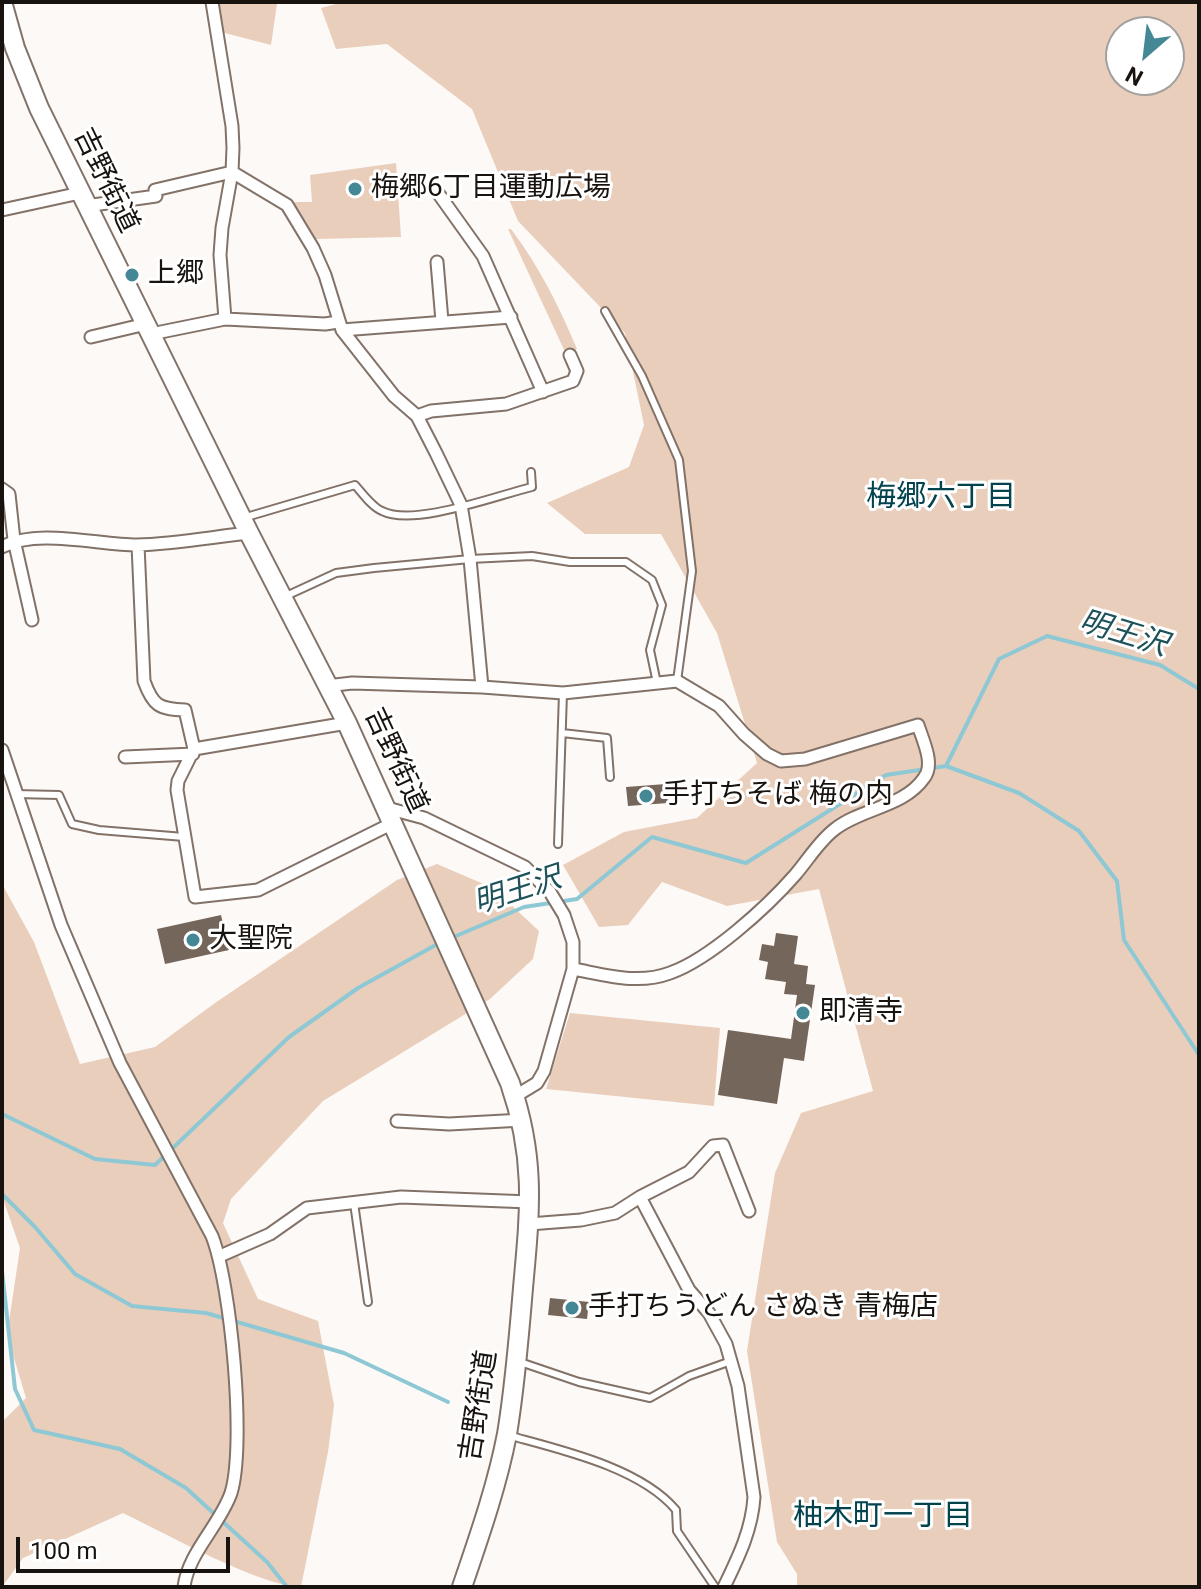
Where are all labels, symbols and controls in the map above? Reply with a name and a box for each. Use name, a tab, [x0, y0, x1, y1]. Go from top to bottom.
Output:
north arrow	[1105, 16, 1185, 96]
text: N	[1122, 61, 1147, 91]
street label: 吉野街道	[65, 123, 145, 239]
place label: 梅郷6丁目運動広場	[371, 172, 611, 206]
marker: 梅郷6丁目運動広場	[346, 180, 364, 198]
place label: 上郷	[148, 258, 204, 292]
marker: 上郷	[123, 266, 141, 284]
district label: 梅郷六丁目	[866, 480, 1016, 516]
water label: 明王沢	[1075, 605, 1171, 665]
street label: 吉野街道	[356, 703, 434, 819]
place label: 手打ちそば 梅の内	[662, 779, 893, 813]
marker: 手打ちそば 梅の内	[637, 787, 655, 805]
water label: 明王沢	[470, 861, 566, 923]
place label: 大聖院	[209, 923, 293, 957]
marker: 大聖院	[184, 931, 202, 949]
place label: 即清寺	[819, 996, 903, 1030]
marker: 即清寺	[794, 1004, 812, 1022]
place label: 手打ちうどん さぬき 青梅店	[588, 1291, 938, 1325]
marker: 手打ちうどん さぬき 青梅店	[563, 1299, 581, 1317]
street label: 吉野街道	[455, 1348, 505, 1464]
district label: 柚木町一丁目	[793, 1499, 973, 1535]
scale bar	[20, 1521, 234, 1571]
text: 100 m	[30, 1537, 97, 1565]

